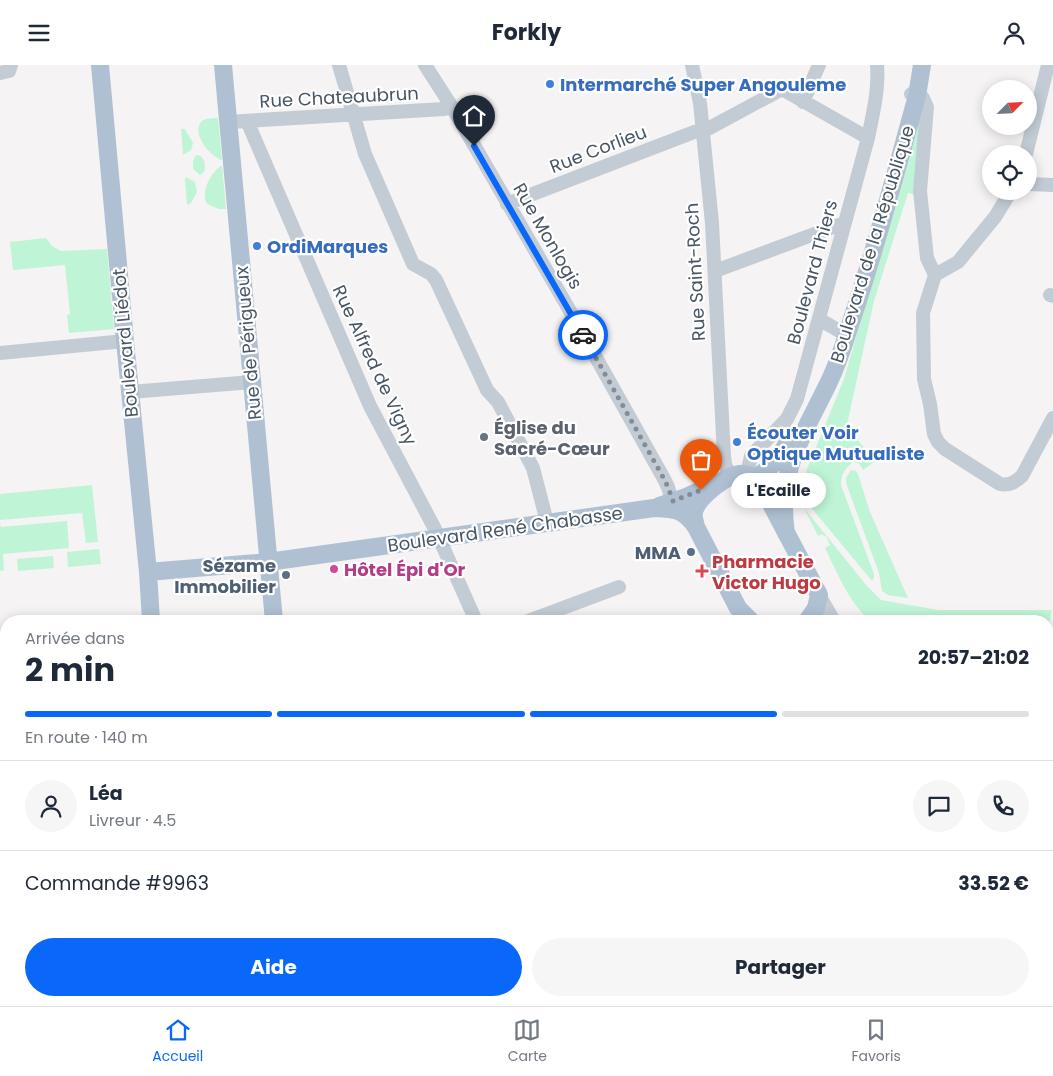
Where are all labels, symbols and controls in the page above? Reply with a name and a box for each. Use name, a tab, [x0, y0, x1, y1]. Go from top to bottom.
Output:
text: Forkly	[492, 17, 561, 48]
icon: menu	[25, 19, 53, 47]
icon: person	[1000, 19, 1028, 47]
place label: Intermarché Super Angouleme	[560, 72, 846, 97]
marker: Intermarché Super Angouleme	[544, 78, 556, 90]
street label: Rue Chateaubrun	[259, 80, 419, 114]
north arrow	[982, 80, 1038, 135]
map controls	[982, 80, 1037, 200]
pin	[453, 95, 495, 146]
icon: home	[460, 102, 488, 130]
street label: Rue Corlieu	[546, 119, 650, 179]
street label: Boulevard de la République	[824, 122, 920, 366]
button: locate	[982, 145, 1037, 200]
street label: Rue Monlogis	[507, 178, 589, 294]
street label: Boulevard Thiers	[781, 197, 843, 347]
street label: Rue Saint-Roch	[679, 202, 711, 342]
place label: OrdiMarques	[267, 234, 388, 259]
marker: OrdiMarques	[251, 240, 263, 252]
street label: Rue de Périgueux	[229, 265, 267, 421]
street label: Boulevard Liédot	[106, 268, 144, 418]
street label: Rue Alfred de Vigny	[327, 281, 423, 449]
courier	[558, 310, 608, 360]
icon: car	[569, 321, 597, 349]
place label: Église du Sacré-Cœur	[494, 415, 610, 461]
place label: Écouter Voir Optique Mutualiste	[747, 420, 925, 466]
marker: Église du Sacré-Cœur	[478, 431, 490, 443]
marker: Écouter Voir Optique Mutualiste	[731, 436, 743, 448]
pin	[680, 439, 722, 490]
icon: bag	[687, 446, 715, 474]
callout: L'Ecaille	[731, 473, 826, 507]
text: L'Ecaille	[746, 479, 811, 502]
street label: Boulevard René Chabasse	[386, 500, 624, 558]
place label: MMA	[635, 540, 681, 565]
marker: MMA	[685, 546, 697, 558]
place label: Pharmacie Victor Hugo	[712, 549, 821, 595]
place label: Sézame Immobilier	[174, 553, 276, 599]
place label: Hôtel Épi d'Or	[344, 557, 466, 582]
marker: Hôtel Épi d'Or	[328, 563, 340, 575]
marker: Pharmacie Victor Hugo	[696, 565, 708, 577]
marker: Sézame Immobilier	[280, 569, 292, 581]
text: Arrivée dans	[25, 627, 125, 650]
text: 20:57–21:02	[918, 644, 1029, 671]
text: 2 min	[25, 647, 115, 692]
text: En route · 140 m	[25, 726, 148, 749]
button: person	[25, 780, 77, 832]
text: Léa	[89, 780, 123, 807]
button: chat	[913, 780, 965, 832]
button: phone	[977, 780, 1029, 832]
text: Livreur · 4.5	[89, 809, 176, 832]
text: Commande #9963	[25, 870, 209, 897]
text: 33.52 €	[958, 870, 1029, 897]
button: Aide	[25, 938, 522, 996]
button: Partager	[532, 938, 1029, 996]
tab: Accueil	[152, 1016, 203, 1067]
tab: Carte	[508, 1016, 547, 1067]
tab: Favoris	[851, 1016, 901, 1067]

